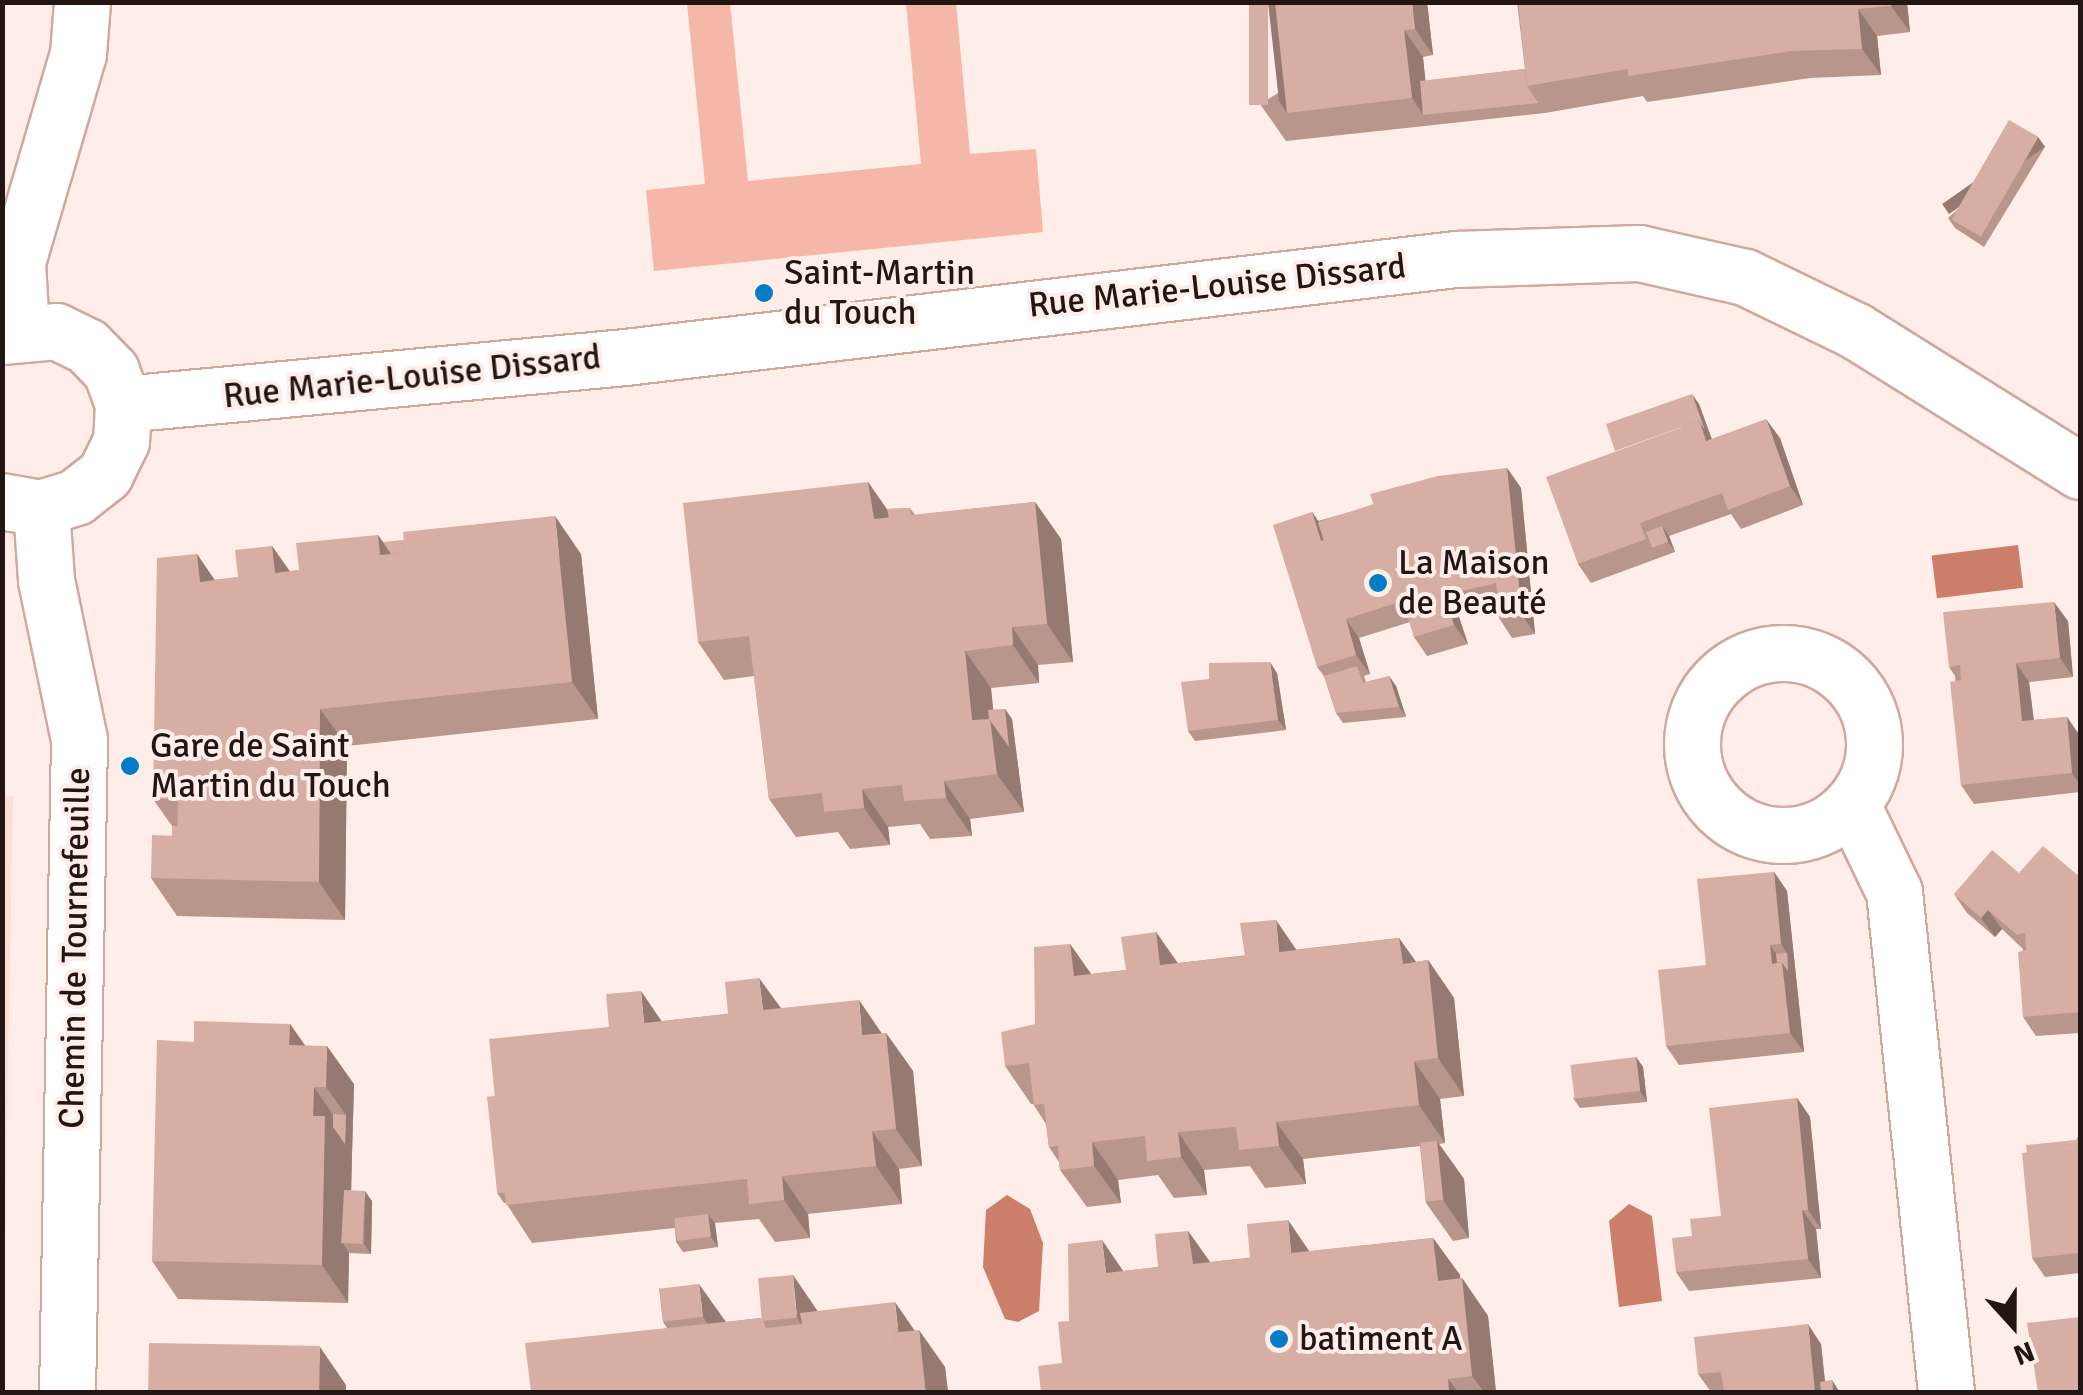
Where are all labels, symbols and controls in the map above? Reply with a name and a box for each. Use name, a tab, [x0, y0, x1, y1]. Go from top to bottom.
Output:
street label: Rue Marie-Louise Dissard	[1026, 245, 1408, 327]
place label: Saint-Martin du Touch	[784, 252, 975, 334]
marker: Saint-Martin du Touch	[753, 282, 775, 304]
street label: Rue Marie-Louise Dissard	[221, 336, 603, 418]
place label: La Maison de Beauté	[1398, 542, 1550, 624]
marker: La Maison de Beauté	[1367, 572, 1389, 594]
place label: Gare de Saint Martin du Touch	[150, 725, 391, 807]
marker: Gare de Saint Martin du Touch	[119, 755, 141, 777]
street label: Chemin de Tournefeuille	[51, 767, 99, 1129]
north arrow	[1963, 1275, 2063, 1375]
place label: batiment A	[1299, 1318, 1463, 1360]
marker: batiment A	[1268, 1328, 1290, 1350]
text: N	[2009, 1334, 2039, 1372]

